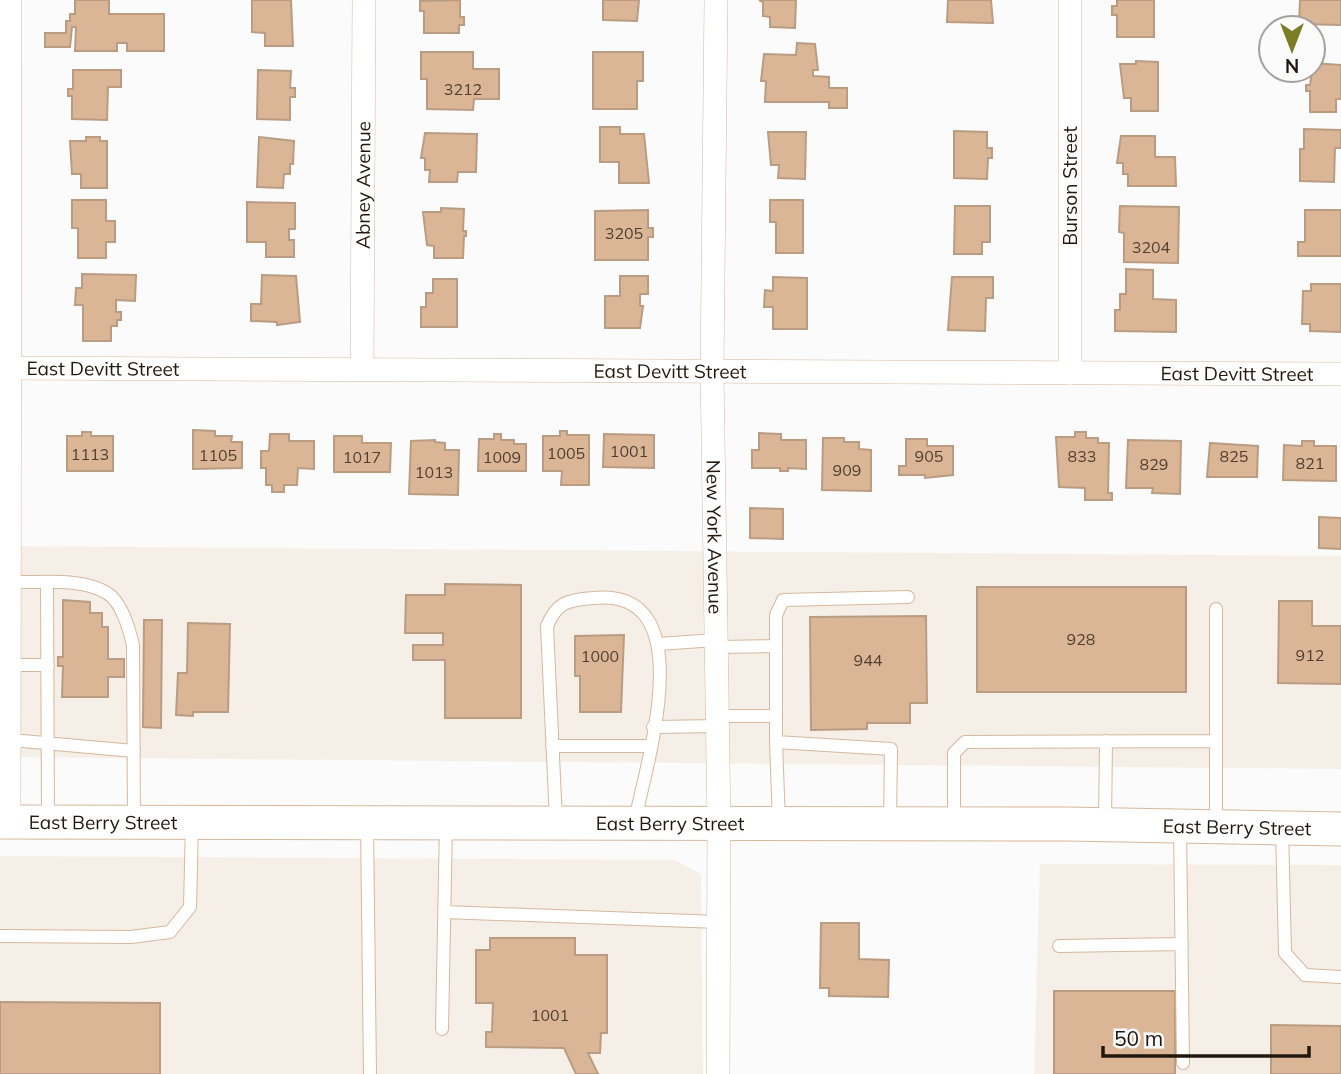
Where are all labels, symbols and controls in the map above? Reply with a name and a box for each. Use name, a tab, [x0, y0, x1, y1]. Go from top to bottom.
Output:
north arrow	[1257, 14, 1327, 84]
text: N	[1285, 54, 1299, 78]
house number: 3212	[444, 79, 482, 99]
street label: Abney Avenue	[351, 121, 375, 249]
street label: Burson Street	[1058, 126, 1082, 246]
house number: 3205	[605, 223, 643, 243]
house number: 3204	[1132, 237, 1171, 257]
street label: East Devitt Street	[26, 356, 180, 381]
street label: East Devitt Street	[593, 359, 747, 383]
street label: East Devitt Street	[1160, 361, 1314, 386]
house number: 1001	[610, 441, 648, 461]
house number: 1005	[547, 443, 585, 463]
house number: 1113	[71, 444, 109, 464]
house number: 1105	[199, 445, 237, 465]
house number: 905	[915, 446, 943, 466]
house number: 833	[1068, 446, 1096, 466]
house number: 825	[1220, 446, 1248, 466]
house number: 1017	[343, 447, 381, 467]
house number: 1009	[483, 447, 521, 467]
house number: 821	[1296, 453, 1324, 473]
house number: 829	[1140, 454, 1168, 474]
street label: New York Avenue	[701, 459, 728, 614]
house number: 909	[833, 460, 861, 480]
house number: 1013	[415, 462, 453, 482]
house number: 928	[1067, 629, 1095, 649]
house number: 912	[1296, 645, 1324, 665]
house number: 1000	[581, 646, 619, 666]
house number: 944	[854, 650, 883, 670]
street label: East Berry Street	[29, 810, 178, 834]
street label: East Berry Street	[596, 811, 745, 835]
street label: East Berry Street	[1162, 814, 1312, 840]
house number: 1001	[531, 1005, 569, 1025]
scale bar	[1103, 1014, 1310, 1058]
text: 50 m	[1114, 1025, 1163, 1051]

